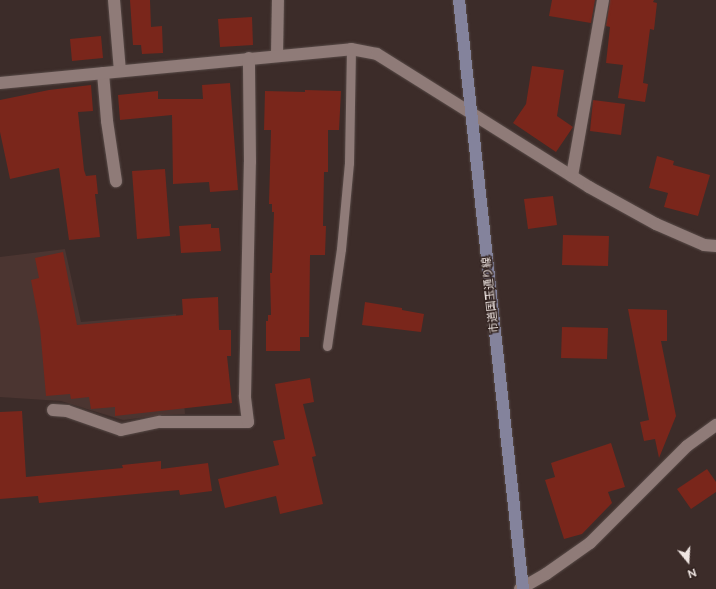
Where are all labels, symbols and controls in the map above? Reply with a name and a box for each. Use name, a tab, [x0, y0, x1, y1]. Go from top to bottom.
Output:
street label: 市道国玉通り線	[480, 256, 502, 334]
north arrow	[668, 541, 708, 581]
text: N	[686, 565, 698, 580]

